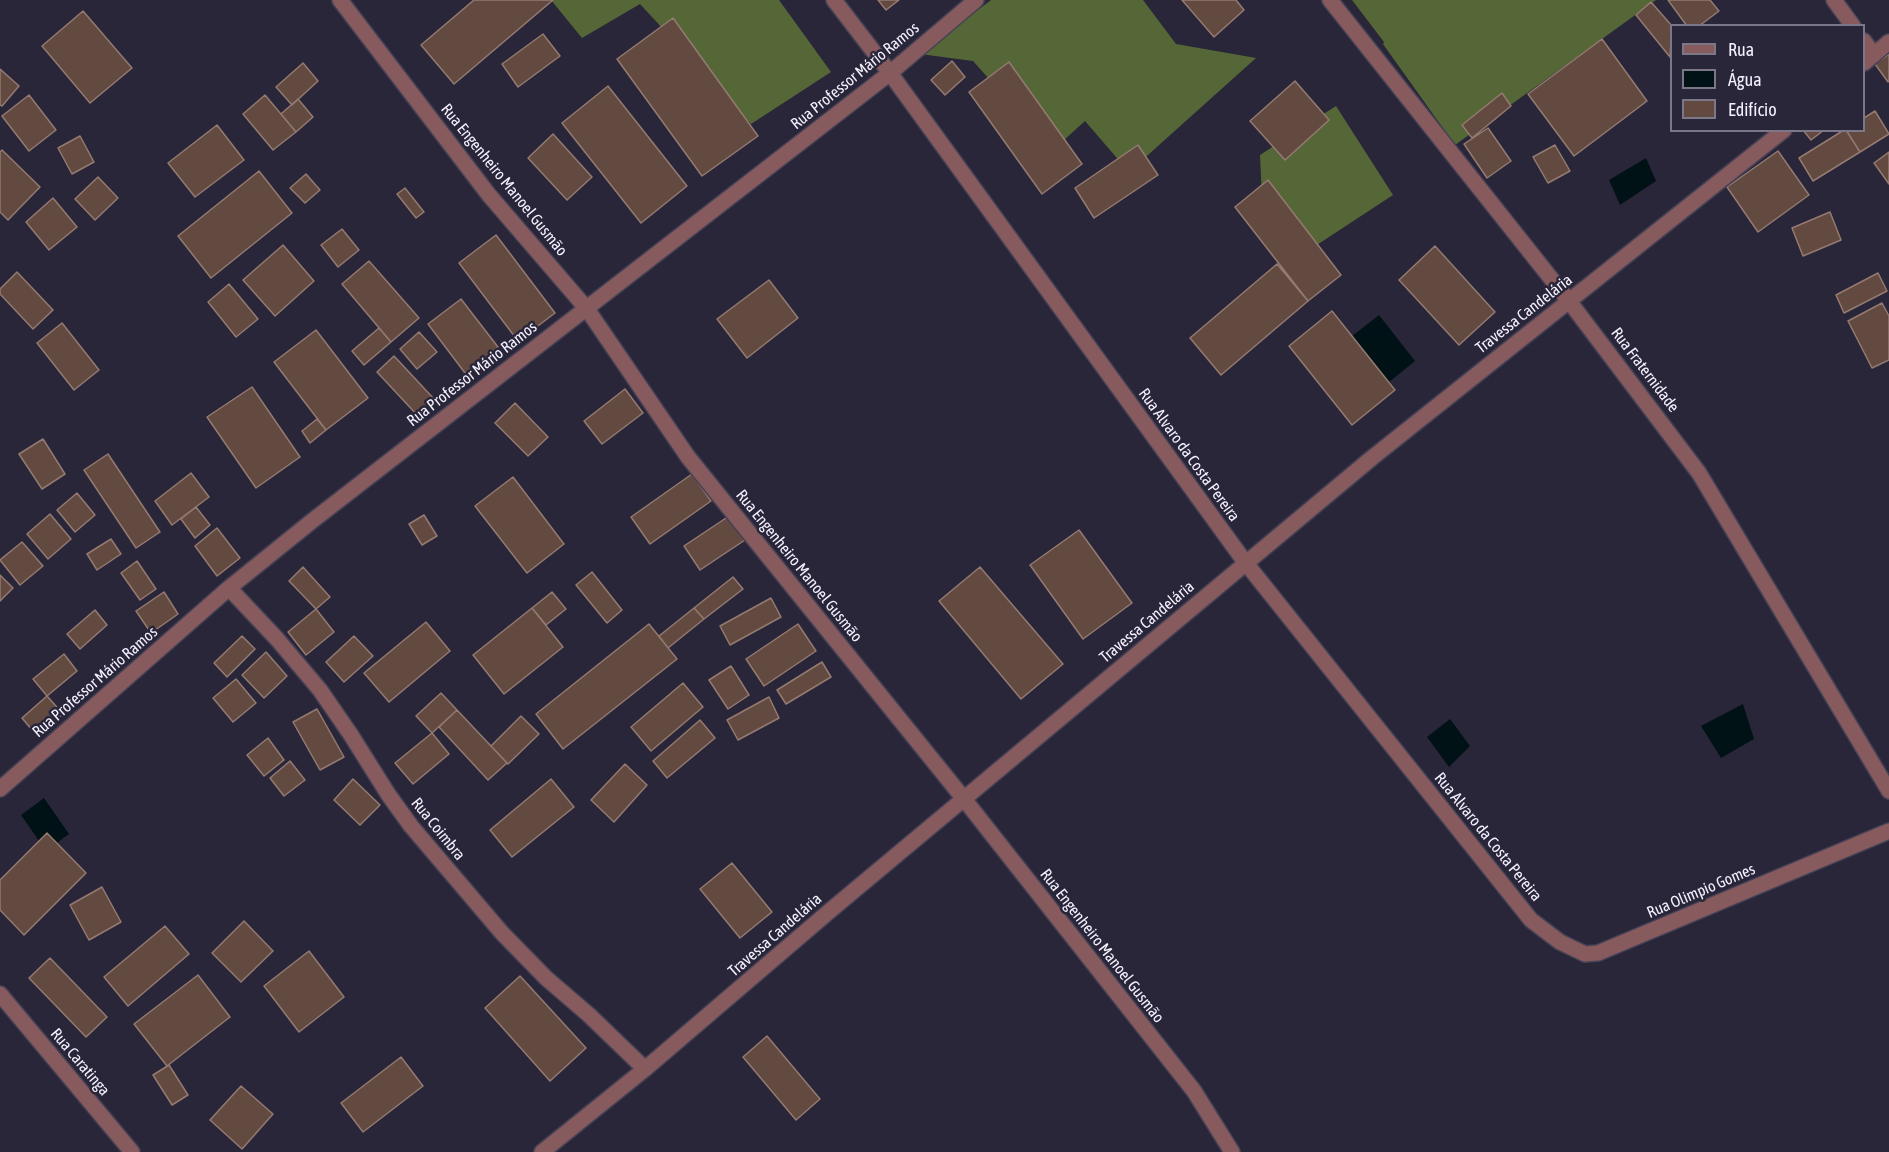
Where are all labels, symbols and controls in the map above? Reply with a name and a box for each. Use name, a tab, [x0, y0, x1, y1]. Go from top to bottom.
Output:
street label: Rua Professor Mário Ramos	[787, 18, 923, 134]
legend	[1670, 24, 1865, 132]
text: Rua	[1728, 39, 1754, 60]
text: Água	[1728, 69, 1762, 90]
text: Edifício	[1728, 99, 1777, 120]
street label: Rua Engenheiro Manoel Gusmão	[437, 100, 571, 260]
street label: Travessa Candelária	[1472, 270, 1576, 358]
street label: Rua Professor Mário Ramos	[403, 317, 541, 431]
street label: Rua Fraternidade	[1607, 324, 1683, 416]
street label: Rua Alvaro da Costa Pereira	[1134, 385, 1244, 525]
street label: Rua Engenheiro Manoel Gusmão	[732, 486, 866, 646]
street label: Travessa Candelária	[1096, 577, 1198, 667]
street label: Rua Professor Mário Ramos	[29, 623, 161, 741]
street label: Rua Alvaro da Costa Pereira	[1430, 769, 1546, 905]
street label: Rua Coimbra	[407, 794, 469, 864]
street label: Rua Olimpio Gomes	[1644, 860, 1758, 922]
street label: Rua Engenheiro Manoel Gusmão	[1036, 865, 1168, 1027]
street label: Travessa Candelária	[724, 889, 826, 981]
street label: Rua Caratinga	[46, 1024, 114, 1100]

